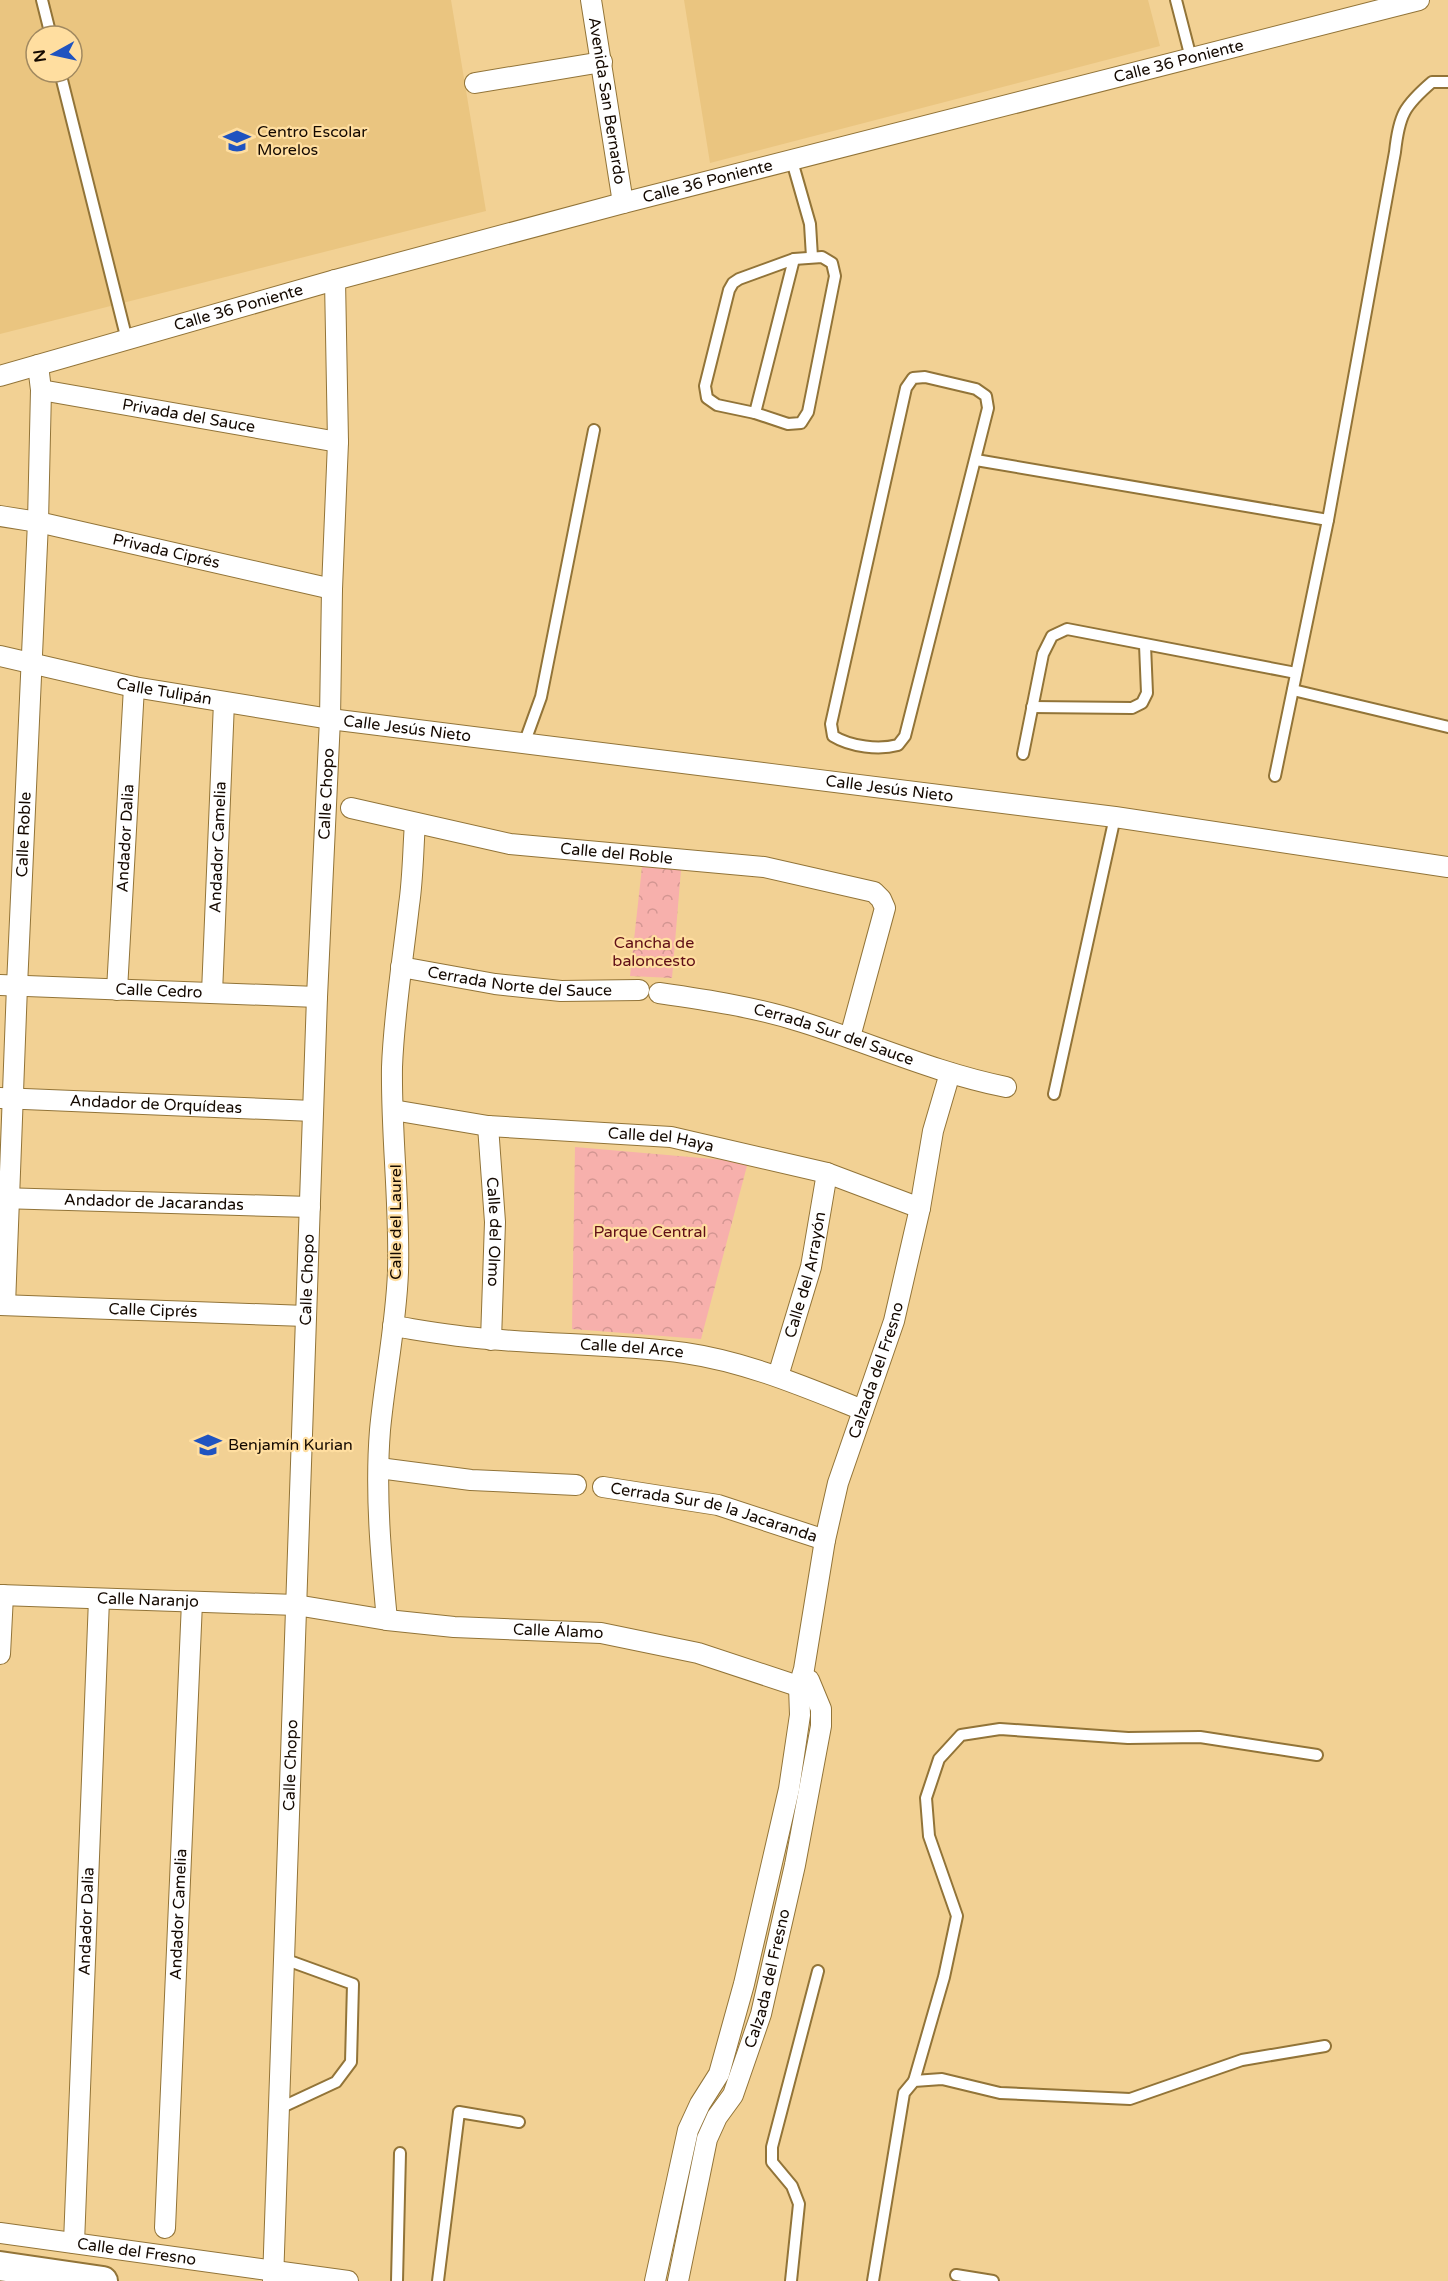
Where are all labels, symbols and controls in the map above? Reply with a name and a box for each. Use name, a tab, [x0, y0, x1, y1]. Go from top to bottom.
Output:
street label: Avenida San Bernardo	[584, 16, 630, 186]
north arrow	[24, 24, 84, 84]
street label: Calle 36 Poniente	[1112, 35, 1246, 87]
text: N	[29, 48, 51, 64]
place label: Centro Escolar Morelos	[257, 122, 368, 160]
school or university icon: Centro Escolar Morelos	[222, 126, 252, 156]
street label: Calle 36 Poniente	[641, 155, 775, 208]
street label: Calle 36 Poniente	[172, 280, 305, 336]
street label: Privada del Sauce	[121, 394, 257, 437]
street label: Privada Ciprés	[111, 529, 222, 573]
street label: Calle Tulipán	[114, 673, 213, 710]
street label: Calle Jesús Nieto	[342, 711, 472, 747]
street label: Calle Chopo	[314, 748, 339, 840]
street label: Calle Jesús Nieto	[824, 771, 955, 807]
street label: Andador Camelia	[205, 781, 231, 913]
street label: Andador Dalia	[112, 783, 139, 893]
street label: Calle Roble	[12, 791, 36, 878]
street label: Calle del Roble	[559, 839, 674, 869]
park label: Cancha de baloncesto	[612, 933, 696, 971]
street label: Cerrada Norte del Sauce	[426, 962, 612, 1001]
street label: Calle Cedro	[115, 979, 203, 1003]
street label: Cerrada Sur del Sauce	[752, 999, 917, 1070]
street label: Andador de Orquídeas	[69, 1091, 243, 1118]
street label: Calle del Haya	[607, 1123, 716, 1157]
street label: Calle del Laurel	[386, 1164, 406, 1280]
street label: Calle del Olmo	[482, 1176, 505, 1287]
street label: Andador de Jacarandas	[64, 1190, 244, 1215]
street label: Calle del Arrayón	[780, 1210, 830, 1340]
park label: Parque Central	[594, 1222, 706, 1242]
street label: Calle Chopo	[296, 1233, 319, 1326]
street label: Calle Ciprés	[108, 1299, 198, 1322]
street label: Calzada del Fresno	[844, 1300, 908, 1441]
street label: Calle del Arce	[579, 1335, 685, 1363]
school or university icon: Benjamín Kurian	[193, 1430, 223, 1460]
place label: Benjamín Kurian	[228, 1435, 353, 1455]
street label: Cerrada Sur de la Jacaranda	[609, 1478, 820, 1547]
street label: Calle Naranjo	[97, 1588, 199, 1612]
street label: Calle Álamo	[512, 1619, 604, 1643]
street label: Calle Chopo	[279, 1719, 302, 1812]
street label: Andador Camelia	[166, 1848, 191, 1981]
street label: Andador Dalia	[74, 1867, 99, 1976]
street label: Calzada del Fresno	[740, 1907, 795, 2051]
street label: Calle del Fresno	[76, 2234, 198, 2270]

